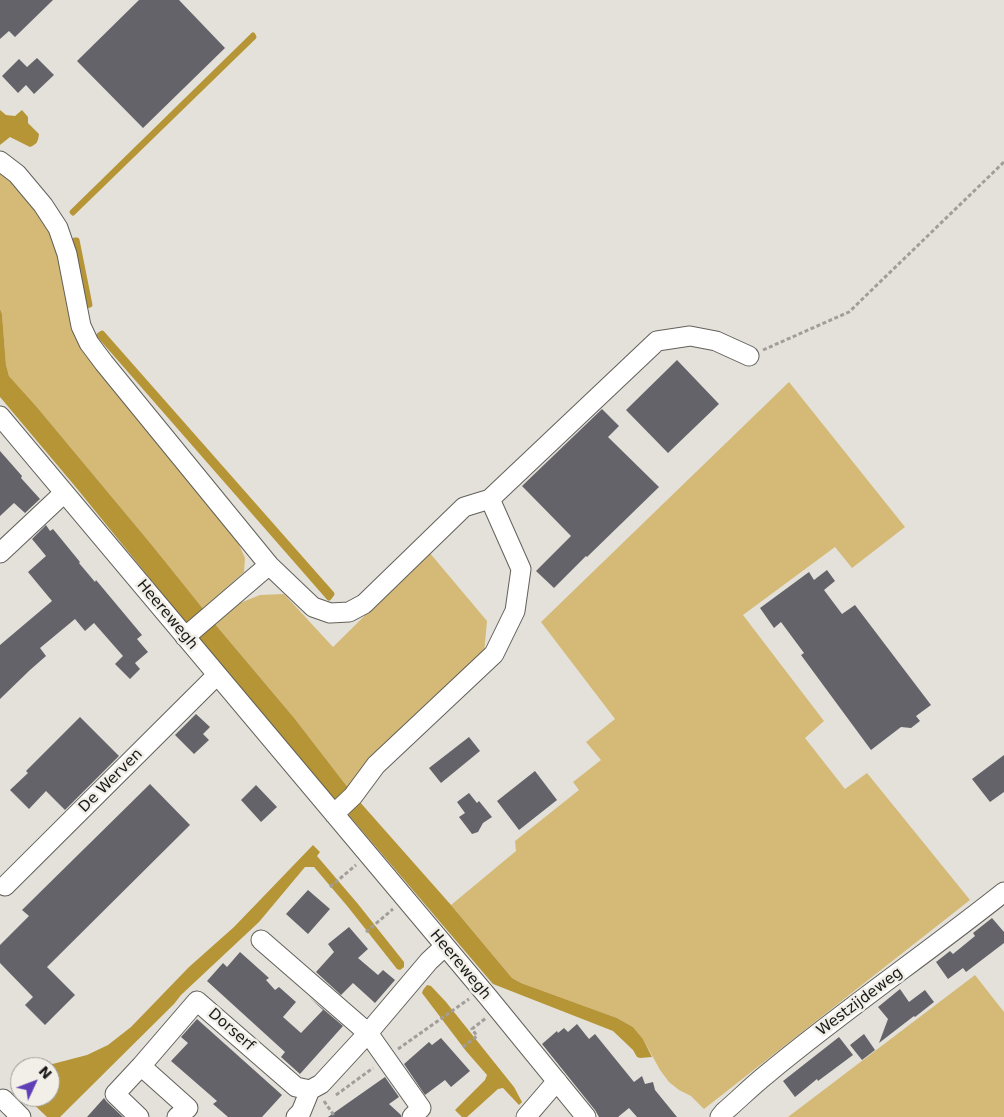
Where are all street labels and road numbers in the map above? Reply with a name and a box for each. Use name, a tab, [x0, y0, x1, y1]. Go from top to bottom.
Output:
street label: Heerewegh	[133, 577, 201, 653]
street label: De Werven	[75, 745, 147, 817]
street label: Heerewegh	[426, 927, 494, 1003]
street label: Westzijdeweg	[814, 964, 906, 1040]
street label: Dorserf	[204, 1005, 258, 1055]

